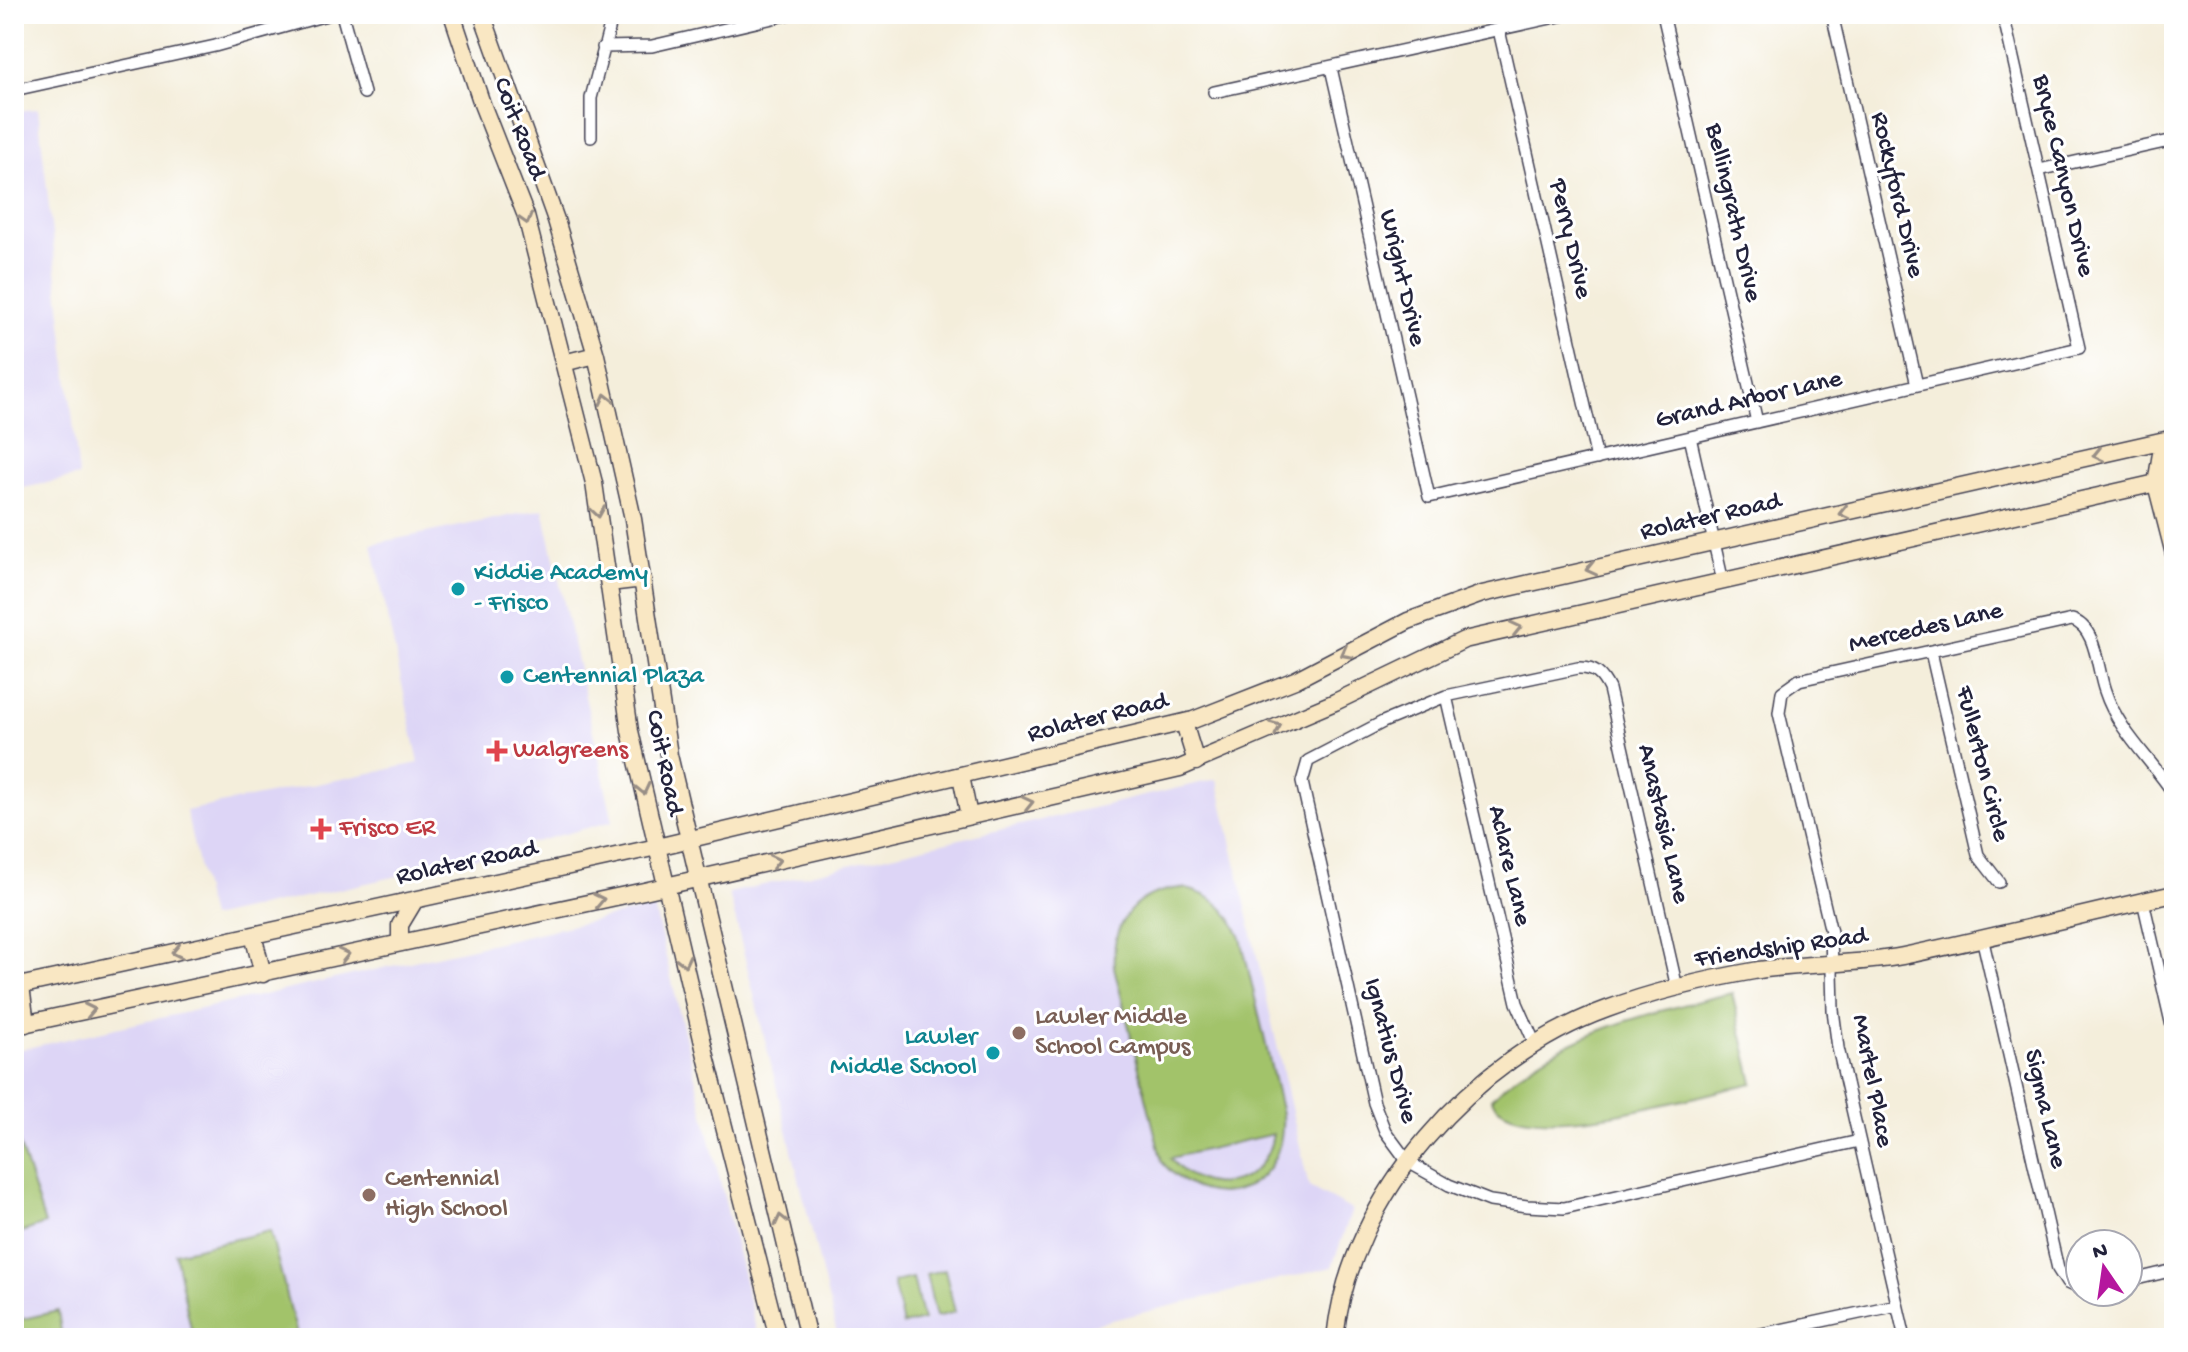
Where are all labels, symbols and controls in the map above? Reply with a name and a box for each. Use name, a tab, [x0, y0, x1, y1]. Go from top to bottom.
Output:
street label: Bryce Canyon Drive	[2023, 71, 2100, 280]
street label: Coit Road	[484, 74, 552, 186]
street label: Rockyford Drive	[1862, 109, 1930, 281]
street label: Bellingrath Drive	[1696, 120, 1768, 306]
street label: Perry Drive	[1540, 175, 1598, 302]
street label: Wright Drive	[1370, 207, 1432, 350]
one-way arrow	[517, 212, 533, 225]
street label: Grand Arbor Lane	[1653, 364, 1846, 438]
one-way arrow	[599, 392, 616, 406]
one-way arrow	[2092, 446, 2105, 463]
street label: Rolater Road	[1638, 486, 1786, 549]
one-way arrow	[1838, 504, 1852, 521]
one-way arrow	[589, 506, 606, 519]
place label: Kiddie Academy - Frisco	[474, 559, 648, 620]
one-way arrow	[1584, 560, 1598, 577]
marker: Kiddie Academy - Frisco	[449, 580, 467, 598]
street label: Mercedes Lane	[1846, 596, 2007, 662]
one-way arrow	[1508, 620, 1522, 637]
one-way arrow	[1340, 644, 1354, 659]
place label: Centennial Plaza	[523, 662, 706, 693]
marker: Centennial Plaza	[498, 668, 516, 686]
street label: Fullerton Circle	[1946, 682, 2015, 846]
street label: Rolater Road	[1025, 686, 1173, 751]
street label: Coit Road	[637, 708, 690, 820]
one-way arrow	[1268, 721, 1282, 737]
place label: Walgreens	[513, 736, 629, 767]
street label: Anastasia Lane	[1629, 741, 1695, 907]
marker: Walgreens	[488, 742, 506, 760]
one-way arrow	[634, 782, 651, 796]
one-way arrow	[1021, 795, 1035, 812]
street label: Aclare Lane	[1479, 803, 1537, 930]
place label: Frisco ER	[338, 814, 436, 845]
marker: Frisco ER	[310, 818, 332, 840]
street label: Rolater Road	[394, 834, 542, 894]
one-way arrow	[768, 853, 781, 870]
one-way arrow	[591, 892, 605, 909]
street label: Friendship Road	[1692, 921, 1871, 977]
one-way arrow	[171, 943, 184, 960]
one-way arrow	[337, 947, 351, 964]
one-way arrow	[675, 954, 692, 968]
street label: Ignatius Drive	[1355, 975, 1423, 1127]
one-way arrow	[83, 1002, 97, 1019]
place label: Lawler Middle School Campus	[1035, 1003, 1192, 1064]
street label: Martel Place	[1843, 1012, 1899, 1150]
place label: Lawler Middle School	[830, 1023, 980, 1084]
marker: Lawler Middle School Campus	[1010, 1024, 1028, 1042]
marker: Lawler Middle School	[984, 1044, 1002, 1062]
street label: Sigma Lane	[2015, 1046, 2073, 1172]
place label: Centennial High School	[385, 1165, 508, 1226]
marker: Centennial High School	[360, 1186, 378, 1204]
one-way arrow	[773, 1213, 790, 1227]
north arrow	[2064, 1228, 2144, 1308]
text: N	[2090, 1238, 2110, 1267]

